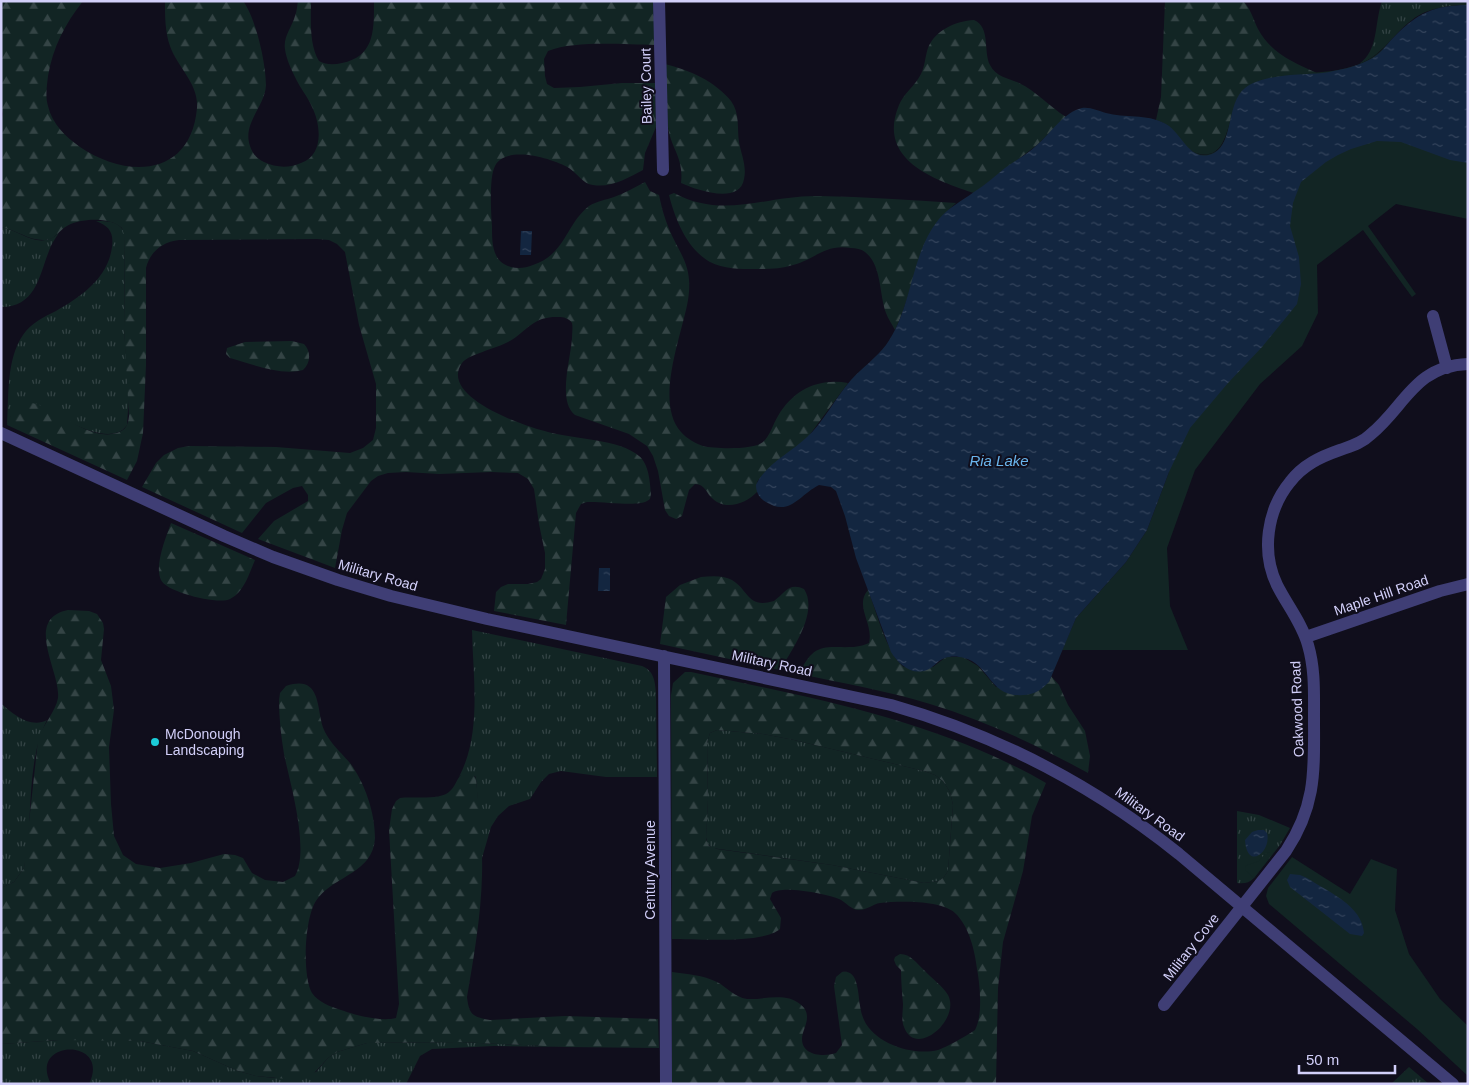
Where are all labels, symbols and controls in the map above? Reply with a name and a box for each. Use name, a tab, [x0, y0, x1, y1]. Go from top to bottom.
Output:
street label: Bailey Court	[637, 48, 655, 124]
water label: Ria Lake	[969, 452, 1029, 469]
street label: Military Road	[337, 556, 419, 594]
street label: Maple Hill Road	[1332, 571, 1430, 619]
street label: Military Road	[730, 647, 814, 679]
street label: Oakwood Road	[1287, 660, 1307, 758]
place label: McDonough Landscaping	[165, 726, 244, 758]
marker: McDonough Landscaping	[149, 736, 161, 748]
street label: Military Road	[1112, 784, 1188, 844]
street label: Century Avenue	[642, 820, 658, 920]
street label: Military Cove	[1160, 910, 1222, 984]
scale bar	[1299, 1042, 1395, 1074]
text: 50 m	[1306, 1051, 1339, 1068]

